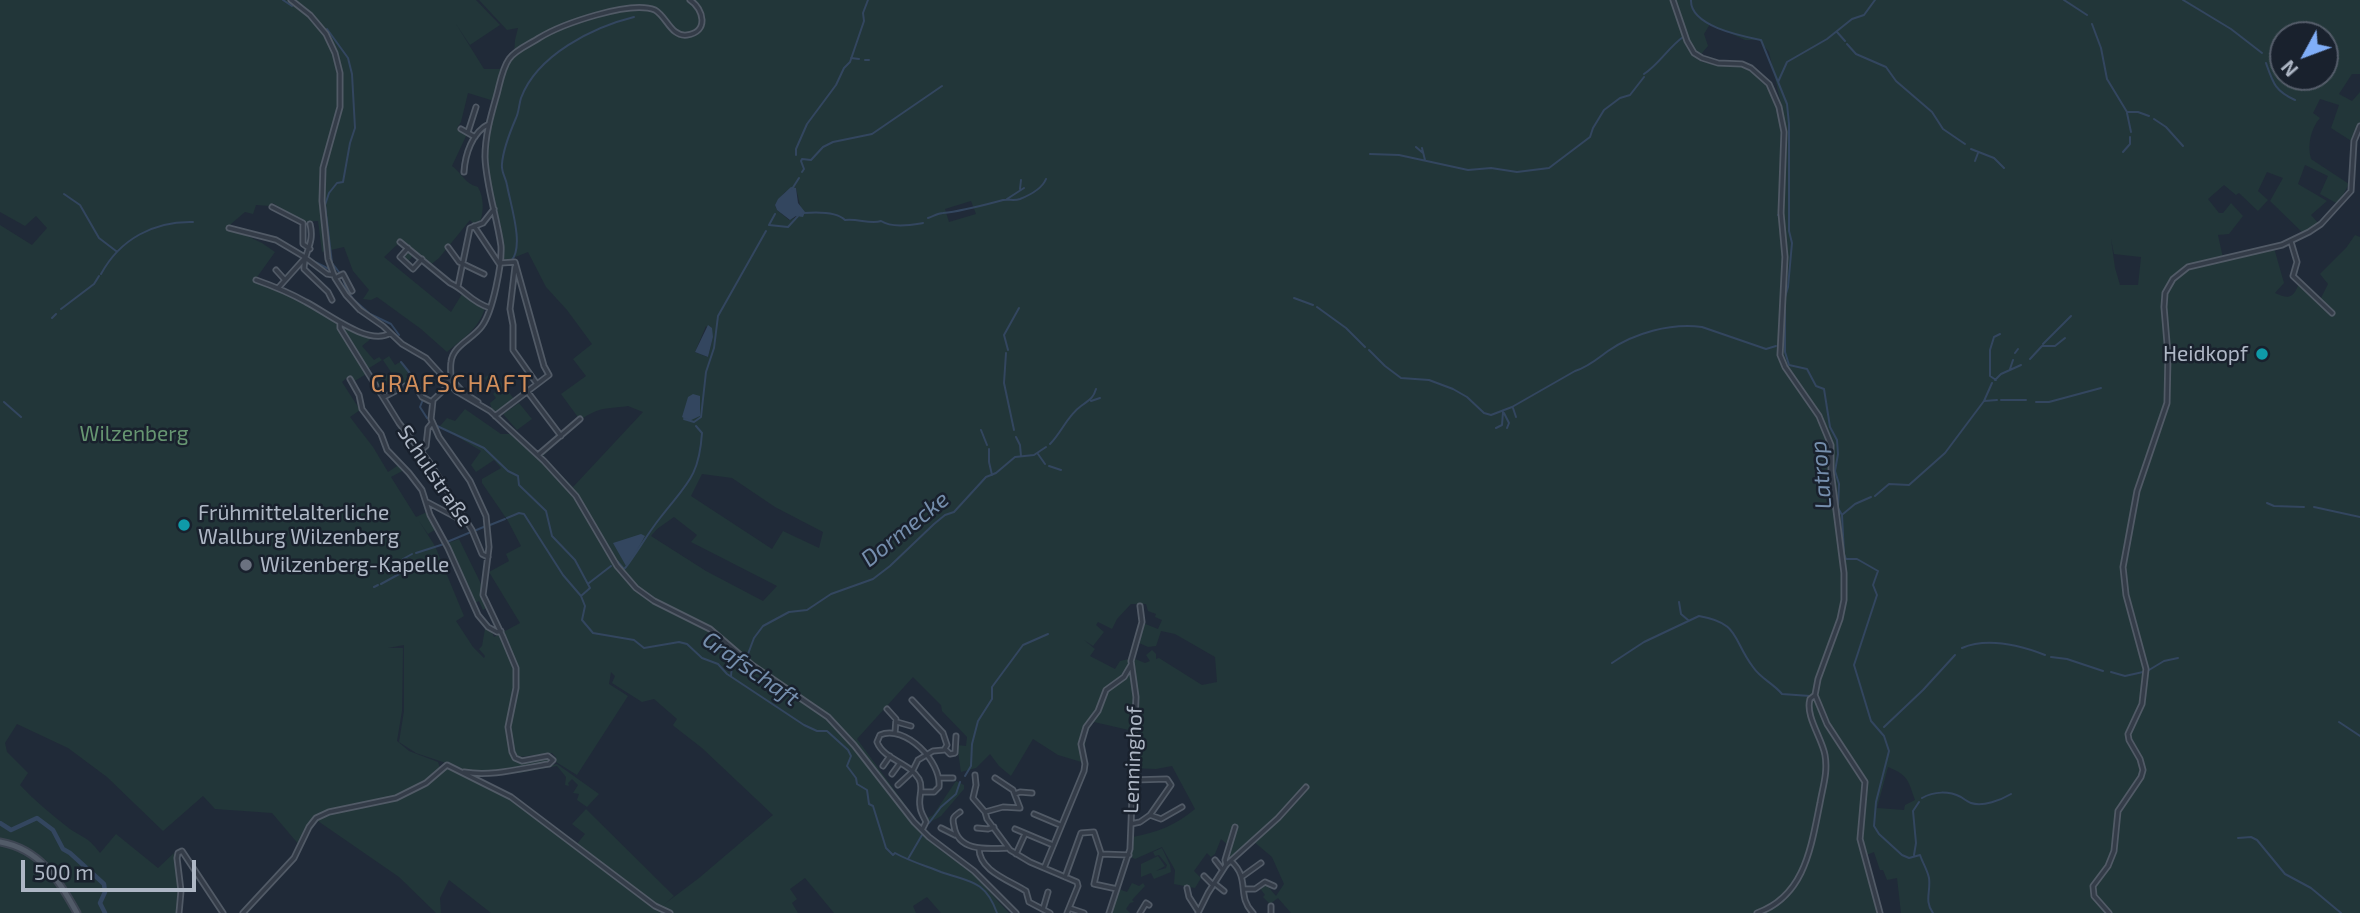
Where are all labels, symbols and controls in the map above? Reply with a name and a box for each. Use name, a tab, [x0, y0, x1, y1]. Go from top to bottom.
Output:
north arrow	[2269, 21, 2339, 91]
text: N	[2276, 56, 2302, 82]
place label: Heidkopf	[2163, 341, 2248, 367]
marker: Heidkopf	[2254, 346, 2270, 362]
district label: GRAFSCHAFT	[372, 370, 532, 398]
park label: Wilzenberg	[80, 421, 188, 447]
street label: Schulstraße	[392, 421, 478, 531]
water label: Latrop	[1804, 440, 1838, 510]
water label: Dormecke	[855, 485, 955, 573]
place label: Frühmittelalterliche Wallburg Wilzenberg	[198, 500, 399, 550]
marker: Frühmittelalterliche Wallburg Wilzenberg	[176, 517, 192, 533]
place label: Wilzenberg-Kapelle	[260, 552, 449, 578]
marker: Wilzenberg-Kapelle	[238, 557, 254, 573]
water label: Grafschaft	[697, 626, 805, 712]
street label: Lenninghof	[1119, 706, 1147, 814]
scale bar	[24, 846, 200, 890]
text: 500 m	[34, 859, 94, 884]

